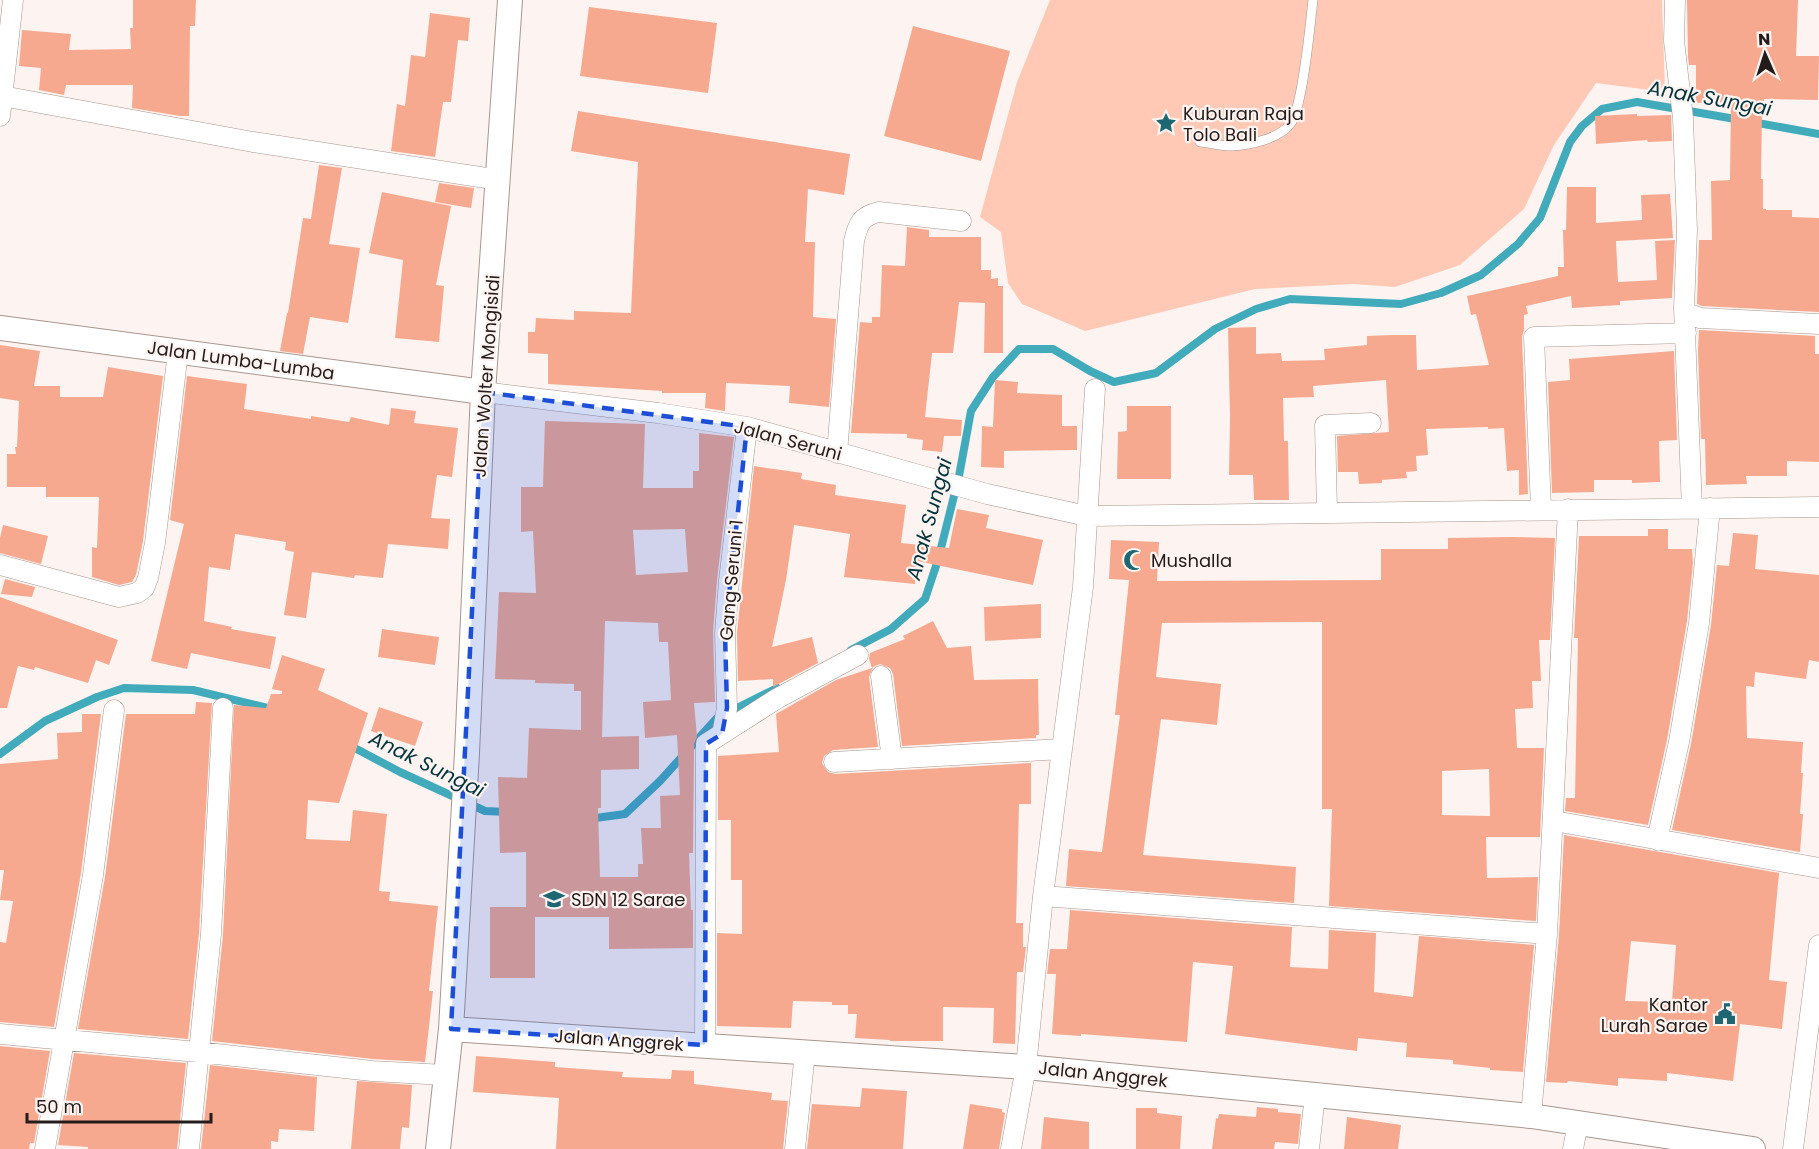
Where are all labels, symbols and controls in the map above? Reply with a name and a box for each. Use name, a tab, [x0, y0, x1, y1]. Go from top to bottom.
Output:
north arrow	[1735, 24, 1795, 84]
text: N	[1758, 28, 1771, 51]
water label: Anak Sungai	[1645, 73, 1775, 123]
place label: Kuburan Raja Tolo Bali	[1183, 101, 1304, 147]
place icon: Kuburan Raja Tolo Bali	[1154, 111, 1178, 135]
street label: Jalan Wolter Mongisidi	[466, 274, 506, 478]
street label: Jalan Lumba-Lumba	[146, 334, 336, 386]
street label: Jalan Seruni	[731, 414, 845, 466]
water label: Anak Sungai	[899, 454, 959, 584]
street label: Gang Seruni 1	[713, 519, 749, 641]
mosque icon: Mushalla	[1122, 548, 1146, 572]
place label: Mushalla	[1151, 548, 1232, 573]
water label: Anak Sungai	[364, 724, 490, 805]
school or university icon: SDN 12 Sarae	[542, 887, 566, 911]
place label: SDN 12 Sarae	[571, 887, 685, 912]
place label: Kantor Lurah Sarae	[1601, 992, 1708, 1038]
public building icon: Kantor Lurah Sarae	[1713, 1002, 1737, 1026]
street label: Jalan Anggrek	[553, 1023, 685, 1057]
street label: Jalan Anggrek	[1037, 1055, 1170, 1093]
scale bar	[27, 1086, 212, 1124]
text: 50 m	[36, 1094, 82, 1119]

